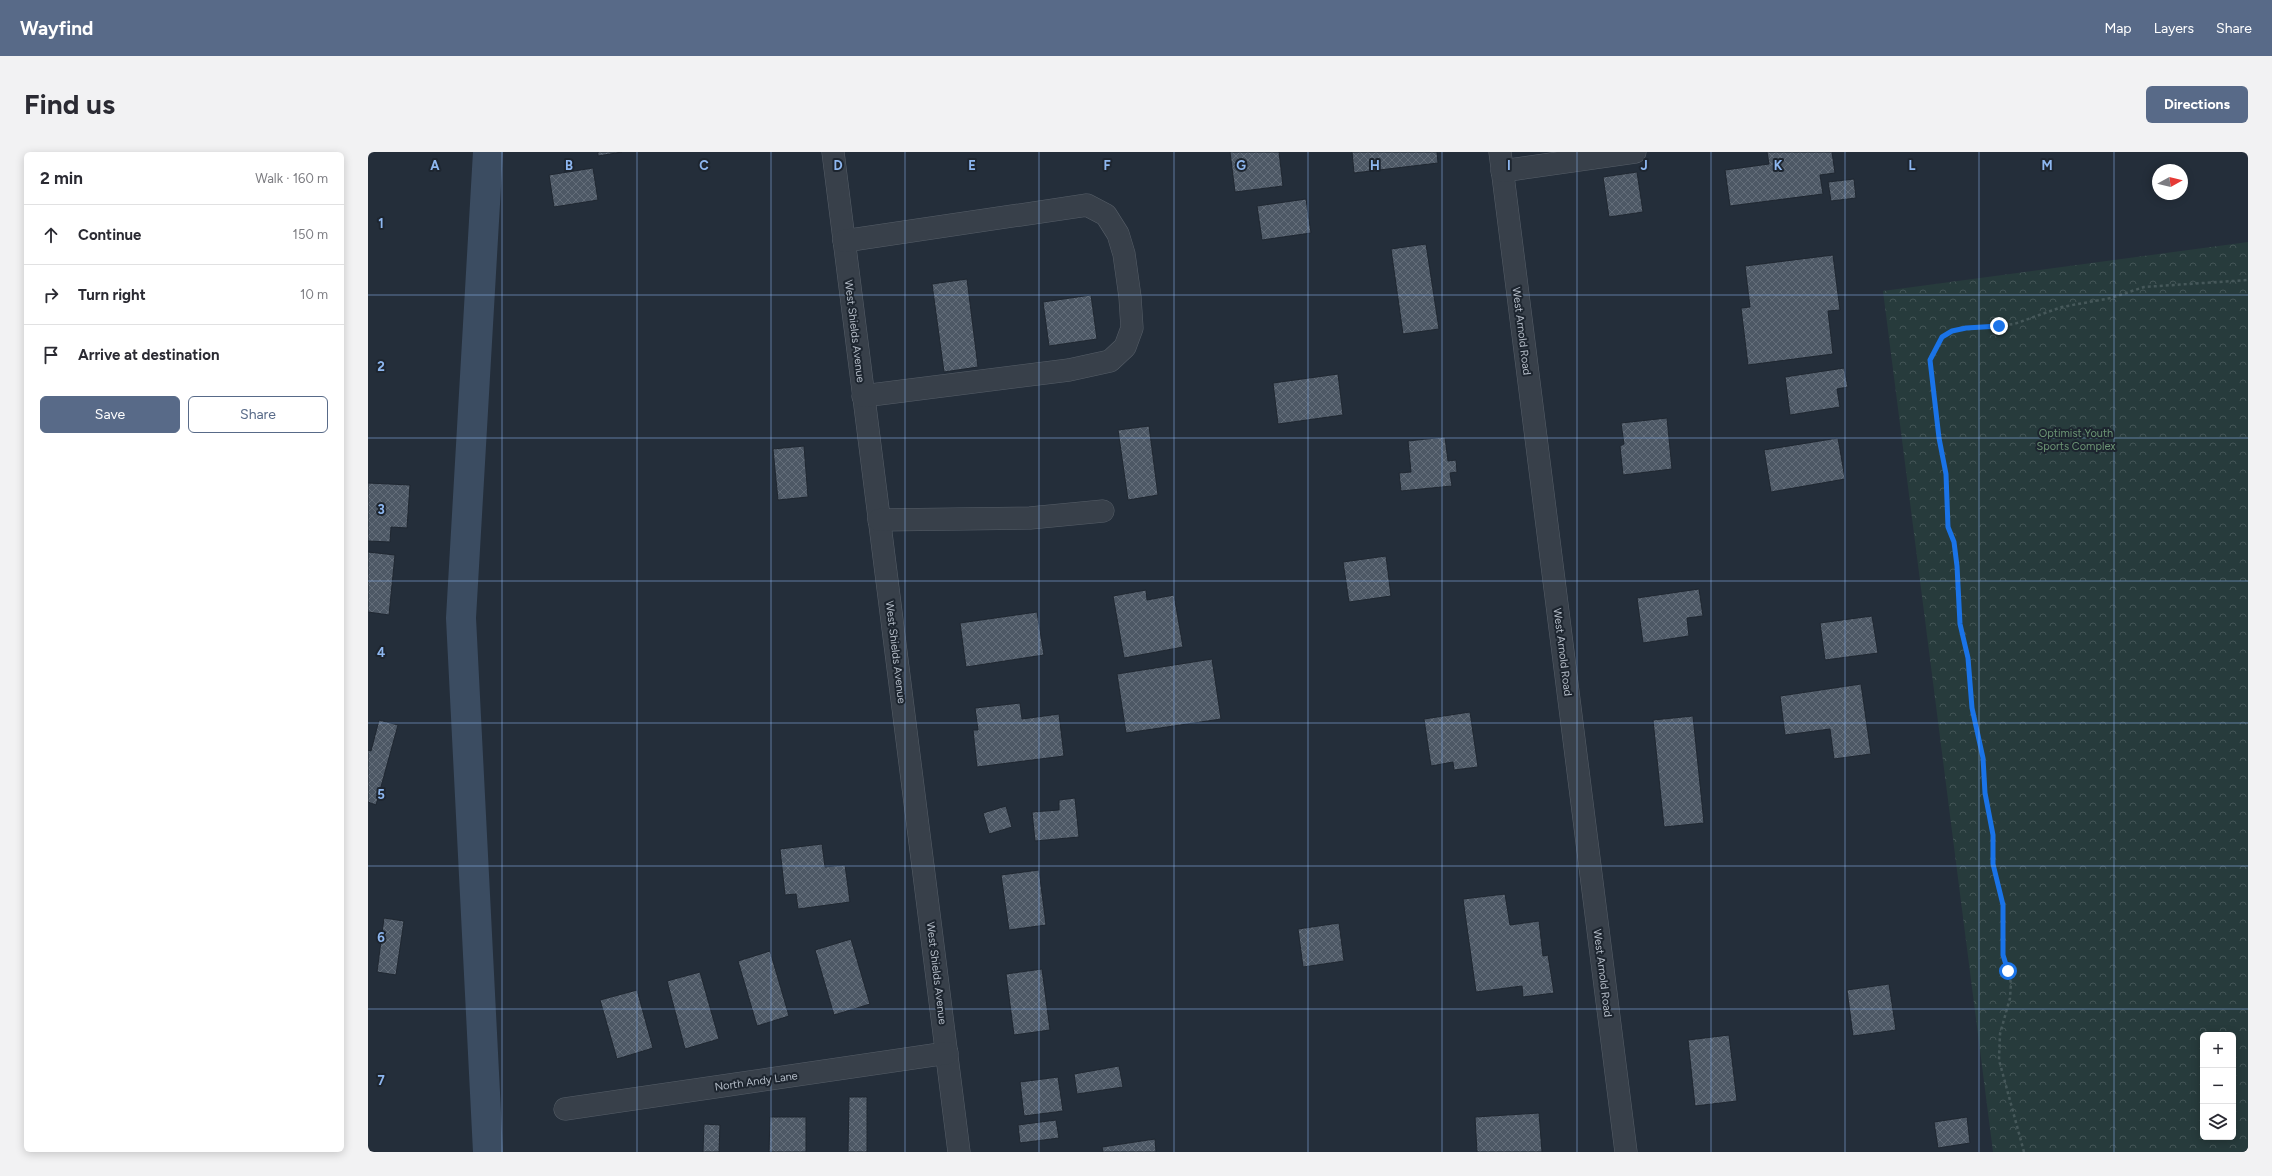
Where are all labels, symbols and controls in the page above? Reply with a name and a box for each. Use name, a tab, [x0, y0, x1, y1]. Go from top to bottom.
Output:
text: Wayfind	[20, 17, 93, 40]
text: Map	[2104, 20, 2132, 37]
text: Layers	[2154, 20, 2194, 37]
text: Share	[2216, 20, 2252, 37]
button: Directions	[2146, 86, 2248, 123]
text: Find us	[24, 87, 115, 121]
text: A	[430, 158, 440, 173]
text: B	[565, 158, 573, 173]
text: C	[699, 158, 709, 173]
text: D	[833, 158, 843, 173]
text: E	[968, 158, 976, 173]
text: F	[1103, 158, 1111, 173]
text: G	[1236, 158, 1246, 173]
text: H	[1370, 158, 1380, 173]
text: I	[1507, 158, 1511, 173]
text: J	[1640, 158, 1648, 173]
text: K	[1774, 158, 1783, 173]
text: L	[1909, 158, 1916, 173]
text: M	[2041, 158, 2053, 173]
north arrow	[2152, 164, 2188, 200]
text: 2 min	[40, 168, 83, 188]
text: Walk · 160 m	[255, 171, 328, 186]
text: 1	[378, 216, 384, 231]
icon: ahead	[40, 224, 62, 246]
text: Continue	[78, 226, 141, 244]
text: 150 m	[293, 227, 328, 242]
street label: West Shields Avenue	[842, 279, 867, 383]
icon: right	[40, 284, 62, 306]
text: Turn right	[78, 286, 146, 304]
street label: West Arnold Road	[1510, 286, 1533, 376]
text: 10 m	[300, 287, 328, 302]
route end	[1990, 317, 2008, 335]
icon: arrive	[40, 344, 62, 366]
text: Arrive at destination	[78, 346, 219, 364]
text: 2	[377, 359, 385, 374]
button: Save	[40, 396, 180, 433]
button: Share	[188, 396, 328, 433]
park label: Optimist Youth Sports Complex	[2036, 427, 2116, 453]
text: 3	[377, 502, 385, 517]
street label: West Shields Avenue	[883, 600, 908, 704]
street label: West Arnold Road	[1551, 607, 1574, 697]
text: 4	[377, 645, 385, 660]
text: 5	[377, 787, 385, 802]
street label: West Shields Avenue	[924, 921, 949, 1025]
street label: West Arnold Road	[1591, 928, 1614, 1018]
text: 6	[377, 930, 385, 945]
route start	[1999, 962, 2017, 980]
map controls	[2200, 1032, 2236, 1140]
button: +	[2200, 1032, 2236, 1068]
button: −	[2200, 1068, 2236, 1104]
street label: North Andy Lane	[714, 1069, 798, 1094]
text: 7	[377, 1073, 385, 1088]
button: layers	[2200, 1104, 2236, 1140]

